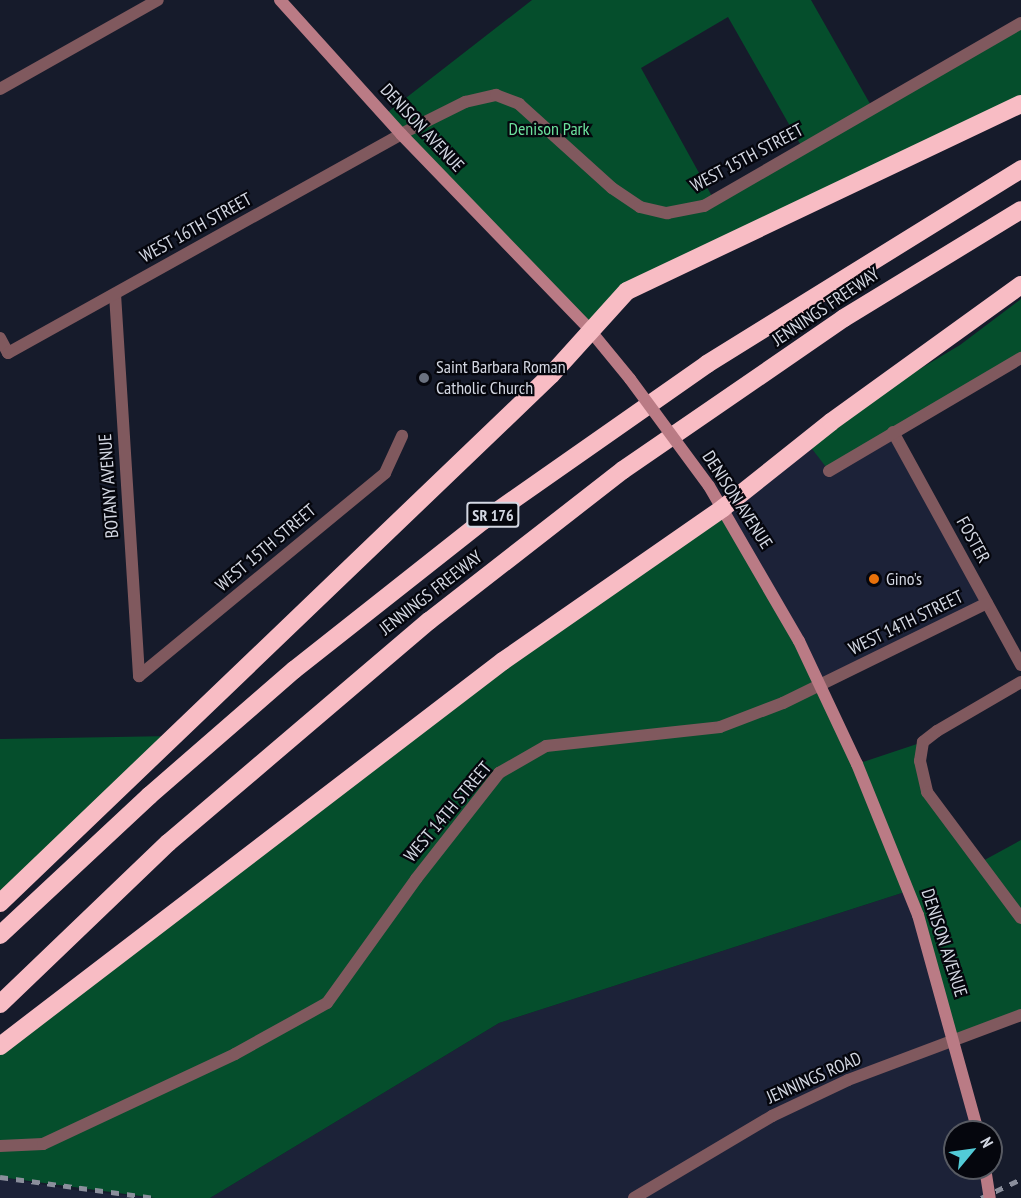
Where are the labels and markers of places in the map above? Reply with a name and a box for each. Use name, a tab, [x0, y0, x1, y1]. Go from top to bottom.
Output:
place label: Saint Barbara Roman Catholic Church	[436, 357, 566, 400]
marker: Saint Barbara Roman Catholic Church	[417, 371, 431, 385]
place label: Gino's	[886, 568, 922, 590]
marker: Gino's	[867, 572, 881, 586]

